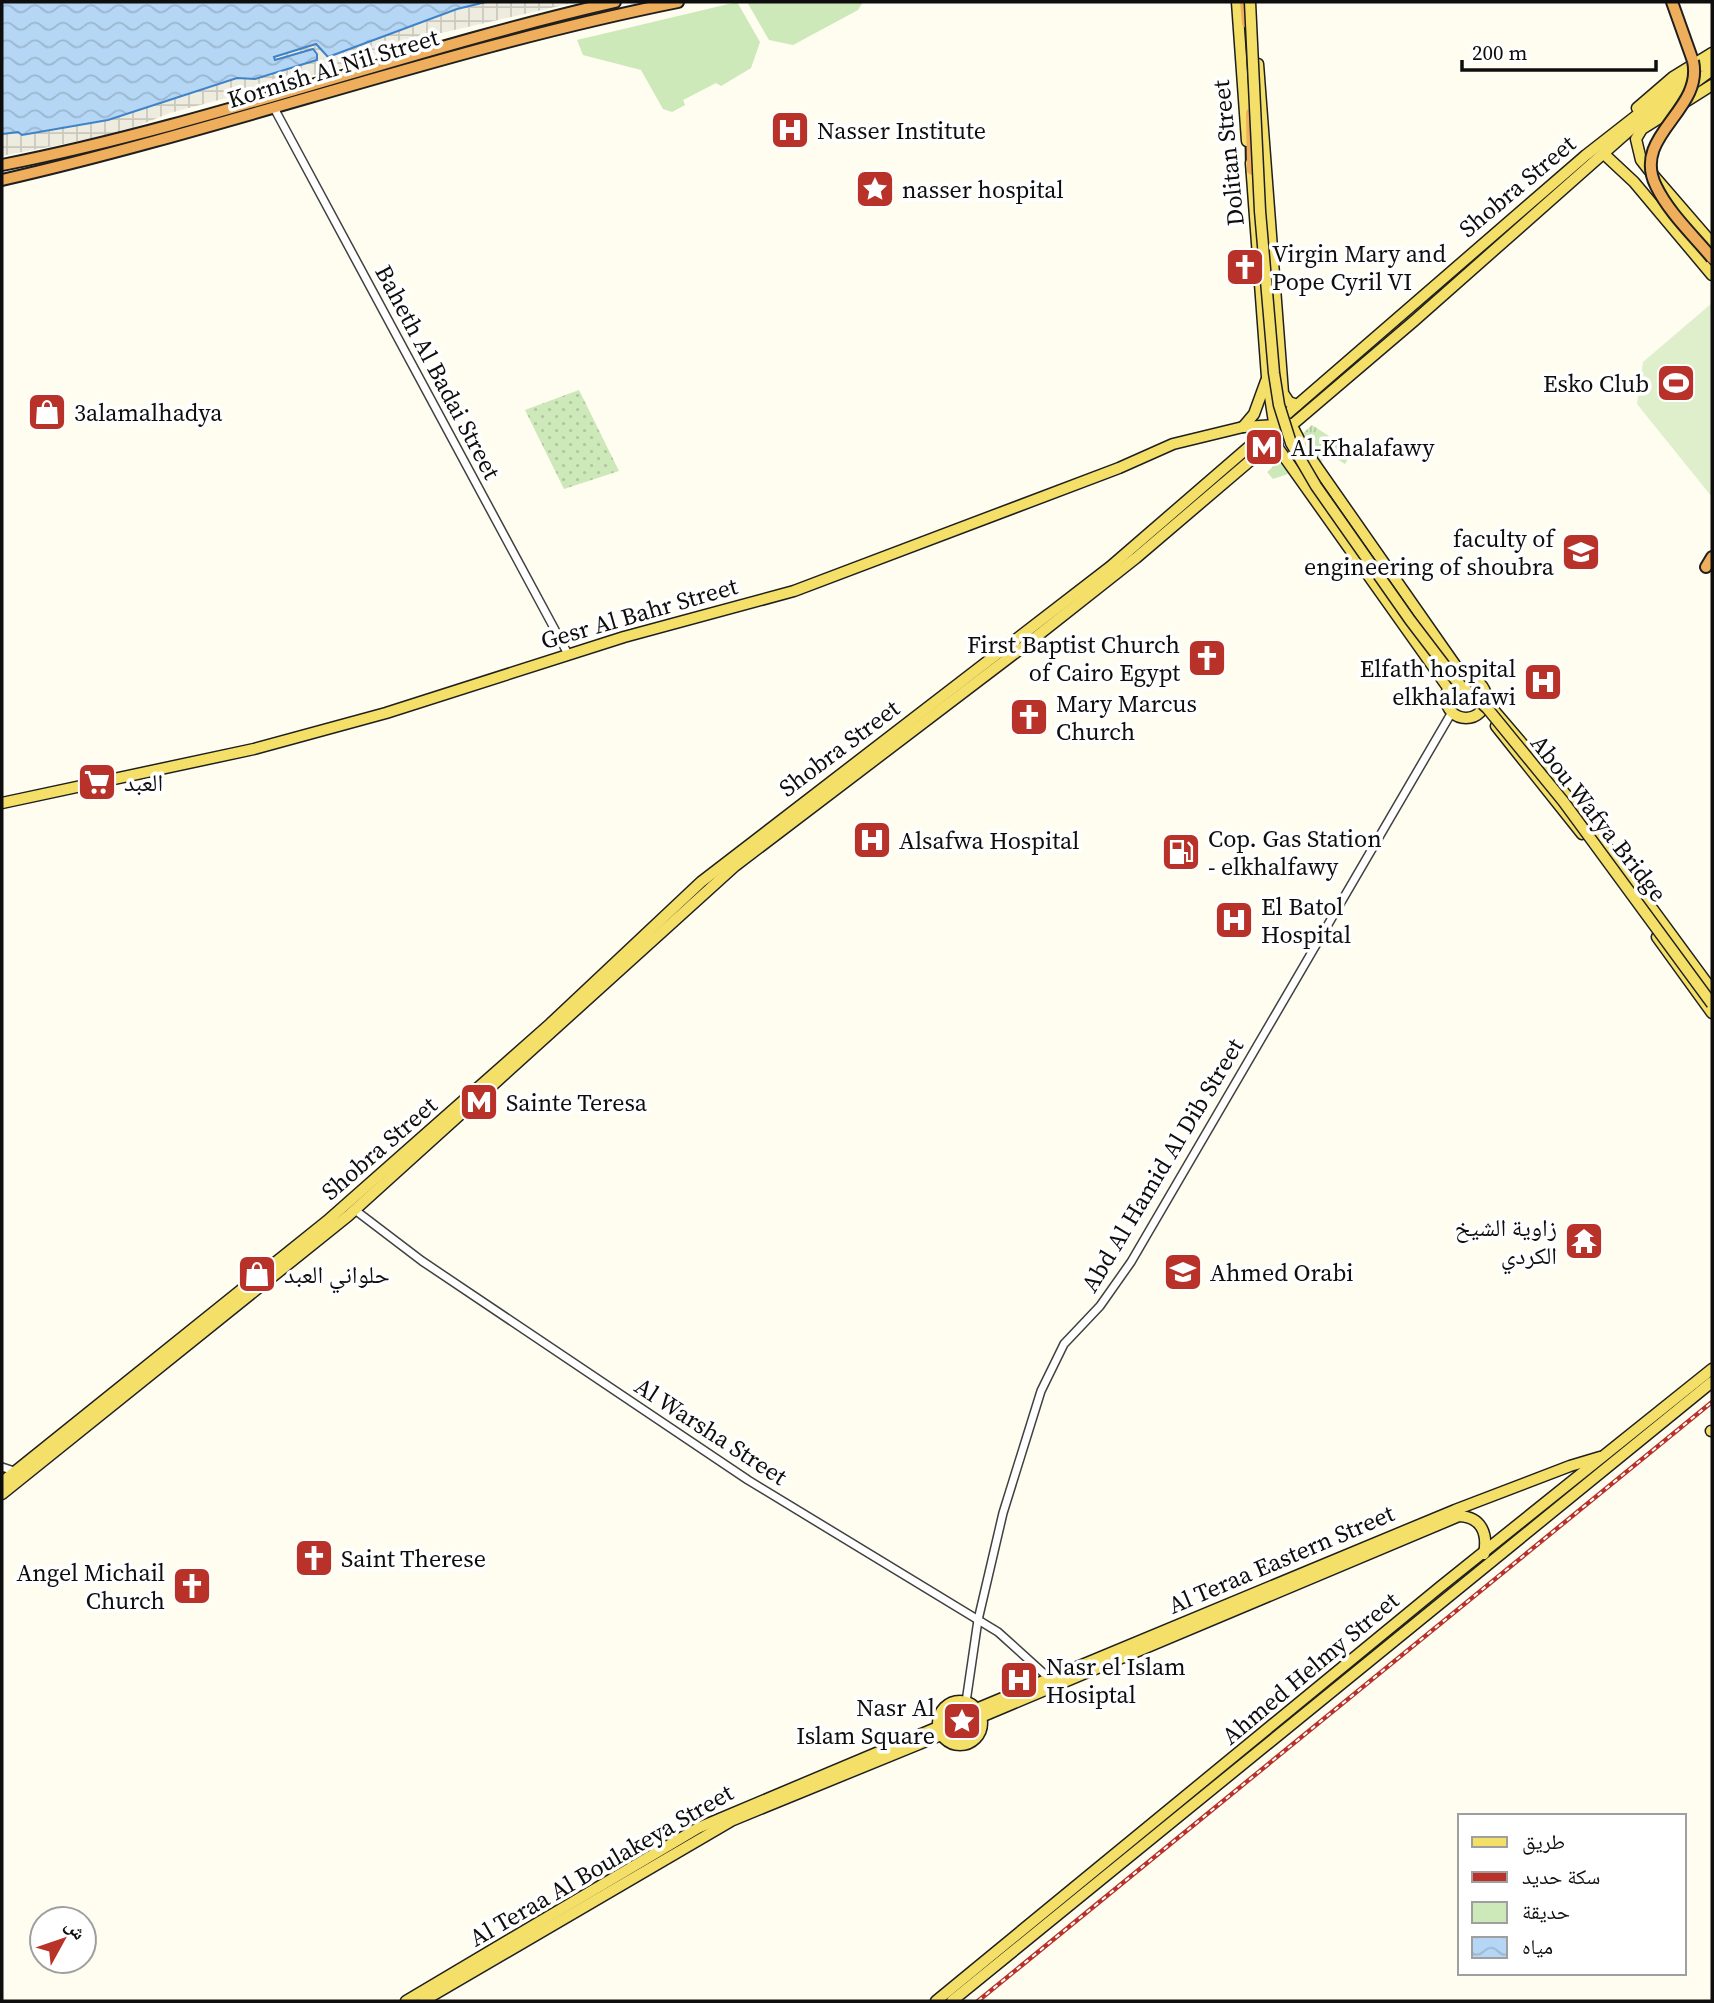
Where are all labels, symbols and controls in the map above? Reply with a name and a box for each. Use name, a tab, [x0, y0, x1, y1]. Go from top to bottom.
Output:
street label: Kornish Al Nil Street	[223, 20, 443, 116]
scale bar	[1462, 28, 1656, 72]
text: 200 m	[1472, 38, 1527, 67]
street label: Dolitan Street	[1204, 78, 1252, 228]
hospital icon: Nasser Institute	[769, 109, 811, 151]
place label: Nasser Institute	[817, 114, 986, 147]
street label: Shobra Street	[1452, 127, 1583, 245]
place icon: nasser hospital	[854, 168, 896, 210]
place label: nasser hospital	[902, 173, 1064, 206]
place label: Virgin Mary and Pope Cyril VI	[1272, 237, 1446, 298]
church icon: Virgin Mary and Pope Cyril VI	[1224, 246, 1266, 288]
street label: Baheth Al Badai Street	[368, 259, 509, 485]
sports icon: Esko Club	[1655, 362, 1697, 404]
place label: Esko Club	[1543, 367, 1649, 400]
shop icon: 3alamalhadya	[26, 391, 68, 433]
place label: 3alamalhadya	[74, 396, 223, 429]
metro station icon: Al-Khalafawy	[1243, 426, 1285, 468]
place label: Al-Khalafawy	[1291, 431, 1435, 464]
place label: faculty of engineering of shoubra	[1304, 522, 1557, 583]
school or university icon: faculty of engineering of shoubra	[1560, 531, 1602, 573]
street label: Gesr Al Bahr Street	[537, 569, 741, 657]
place label: First Baptist Church of Cairo Egypt	[967, 628, 1180, 689]
church icon: First Baptist Church of Cairo Egypt	[1186, 637, 1228, 679]
place label: Elfath hospital elkhalafawi	[1360, 652, 1516, 713]
hospital icon: Elfath hospital elkhalafawi	[1522, 661, 1564, 703]
place label: Mary Marcus Church	[1056, 687, 1197, 748]
street label: Shobra Street	[772, 692, 906, 804]
church icon: Mary Marcus Church	[1008, 696, 1050, 738]
street label: Abou Wafya Bridge	[1523, 728, 1675, 908]
supermarket icon: العبد	[76, 761, 118, 803]
place label: العبد	[124, 766, 163, 799]
hospital icon: Alsafwa Hospital	[851, 819, 893, 861]
place label: Cop. Gas Station - elkhalfawy	[1208, 822, 1382, 883]
place label: Alsafwa Hospital	[899, 824, 1079, 857]
fuel station icon: Cop. Gas Station - elkhalfawy	[1160, 831, 1202, 873]
place label: El Batol Hospital	[1261, 890, 1351, 951]
hospital icon: El Batol Hospital	[1213, 899, 1255, 941]
street label: Abd Al Hamid Al Dib Street	[1073, 1032, 1251, 1298]
metro station icon: Sainte Teresa	[458, 1081, 500, 1123]
place label: Sainte Teresa	[506, 1086, 648, 1119]
street label: Shobra Street	[314, 1089, 444, 1207]
place label: زاوية الشيخ الكردي	[1455, 1211, 1557, 1275]
temple icon: زاوية الشيخ الكردي	[1563, 1220, 1605, 1262]
school or university icon: Ahmed Orabi	[1162, 1251, 1204, 1293]
shop icon: حلواني العبد	[236, 1253, 278, 1295]
place label: Ahmed Orabi	[1210, 1256, 1354, 1289]
place label: حلواني العبد	[284, 1258, 390, 1294]
street label: Al Warsha Street	[628, 1369, 794, 1493]
street label: Al Teraa Eastern Street	[1163, 1496, 1399, 1622]
church icon: Saint Therese	[293, 1537, 335, 1579]
place label: Saint Therese	[341, 1542, 486, 1575]
place label: Angel Michail Church	[16, 1556, 165, 1617]
church icon: Angel Michail Church	[171, 1565, 213, 1607]
street label: Ahmed Helmy Street	[1214, 1584, 1406, 1752]
place label: Nasr el Islam Hosiptal	[1046, 1650, 1186, 1711]
hospital icon: Nasr el Islam Hosiptal	[998, 1659, 1040, 1701]
place label: Nasr Al Islam Square	[796, 1691, 935, 1752]
place icon: Nasr Al Islam Square	[941, 1700, 983, 1742]
street label: Al Teraa Al Boulakeya Street	[463, 1776, 739, 1954]
legend	[1458, 1814, 1686, 1975]
text: طريق	[1522, 1827, 1565, 1856]
text: سكة حديد	[1522, 1862, 1600, 1891]
text: حديقة	[1522, 1897, 1570, 1926]
north arrow	[28, 1905, 98, 1975]
text: ش	[60, 1913, 92, 1945]
text: مياه	[1522, 1932, 1553, 1961]

